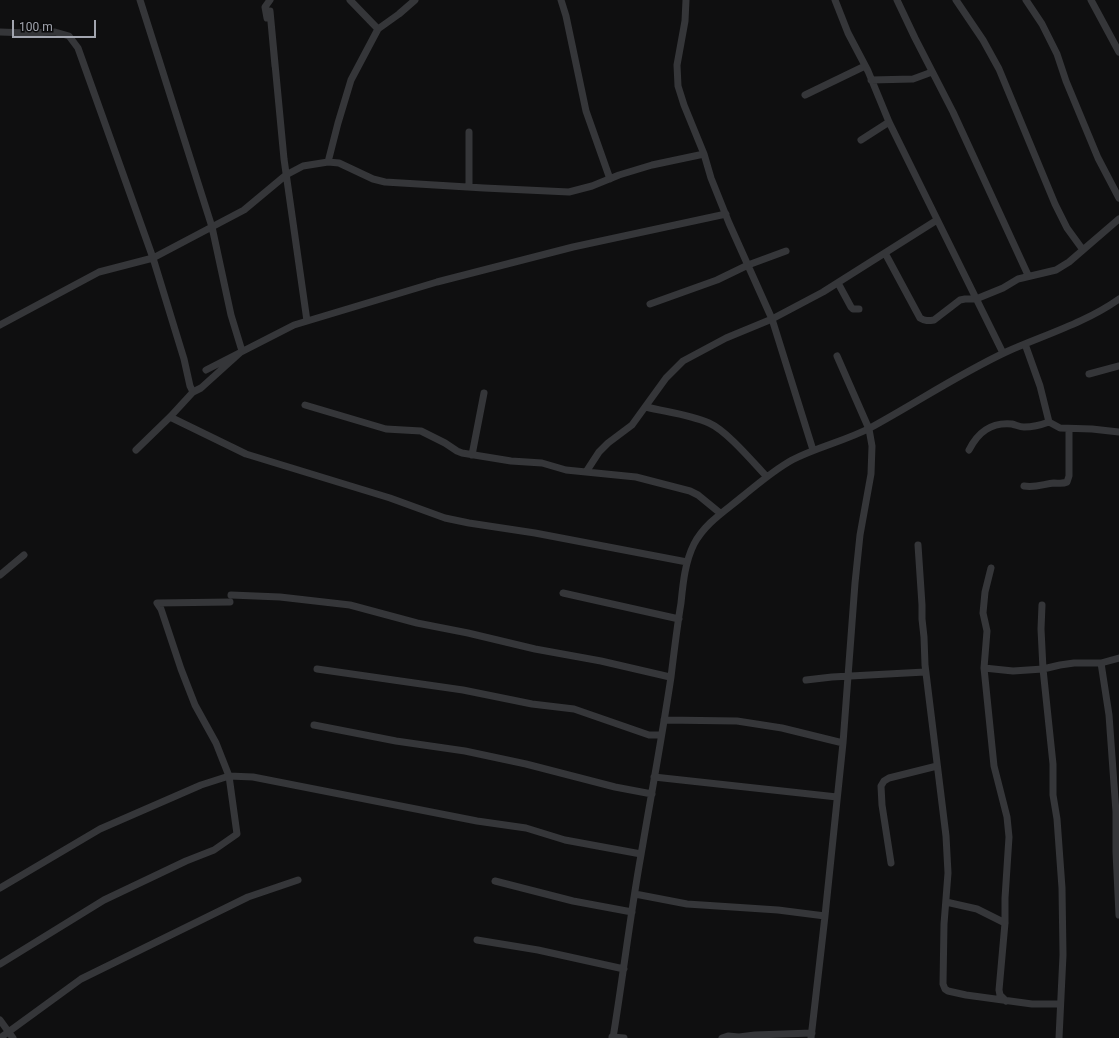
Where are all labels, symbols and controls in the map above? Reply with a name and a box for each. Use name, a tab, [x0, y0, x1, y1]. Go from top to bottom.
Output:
scale bar	[14, 12, 98, 38]
text: 100 m	[19, 20, 53, 34]

